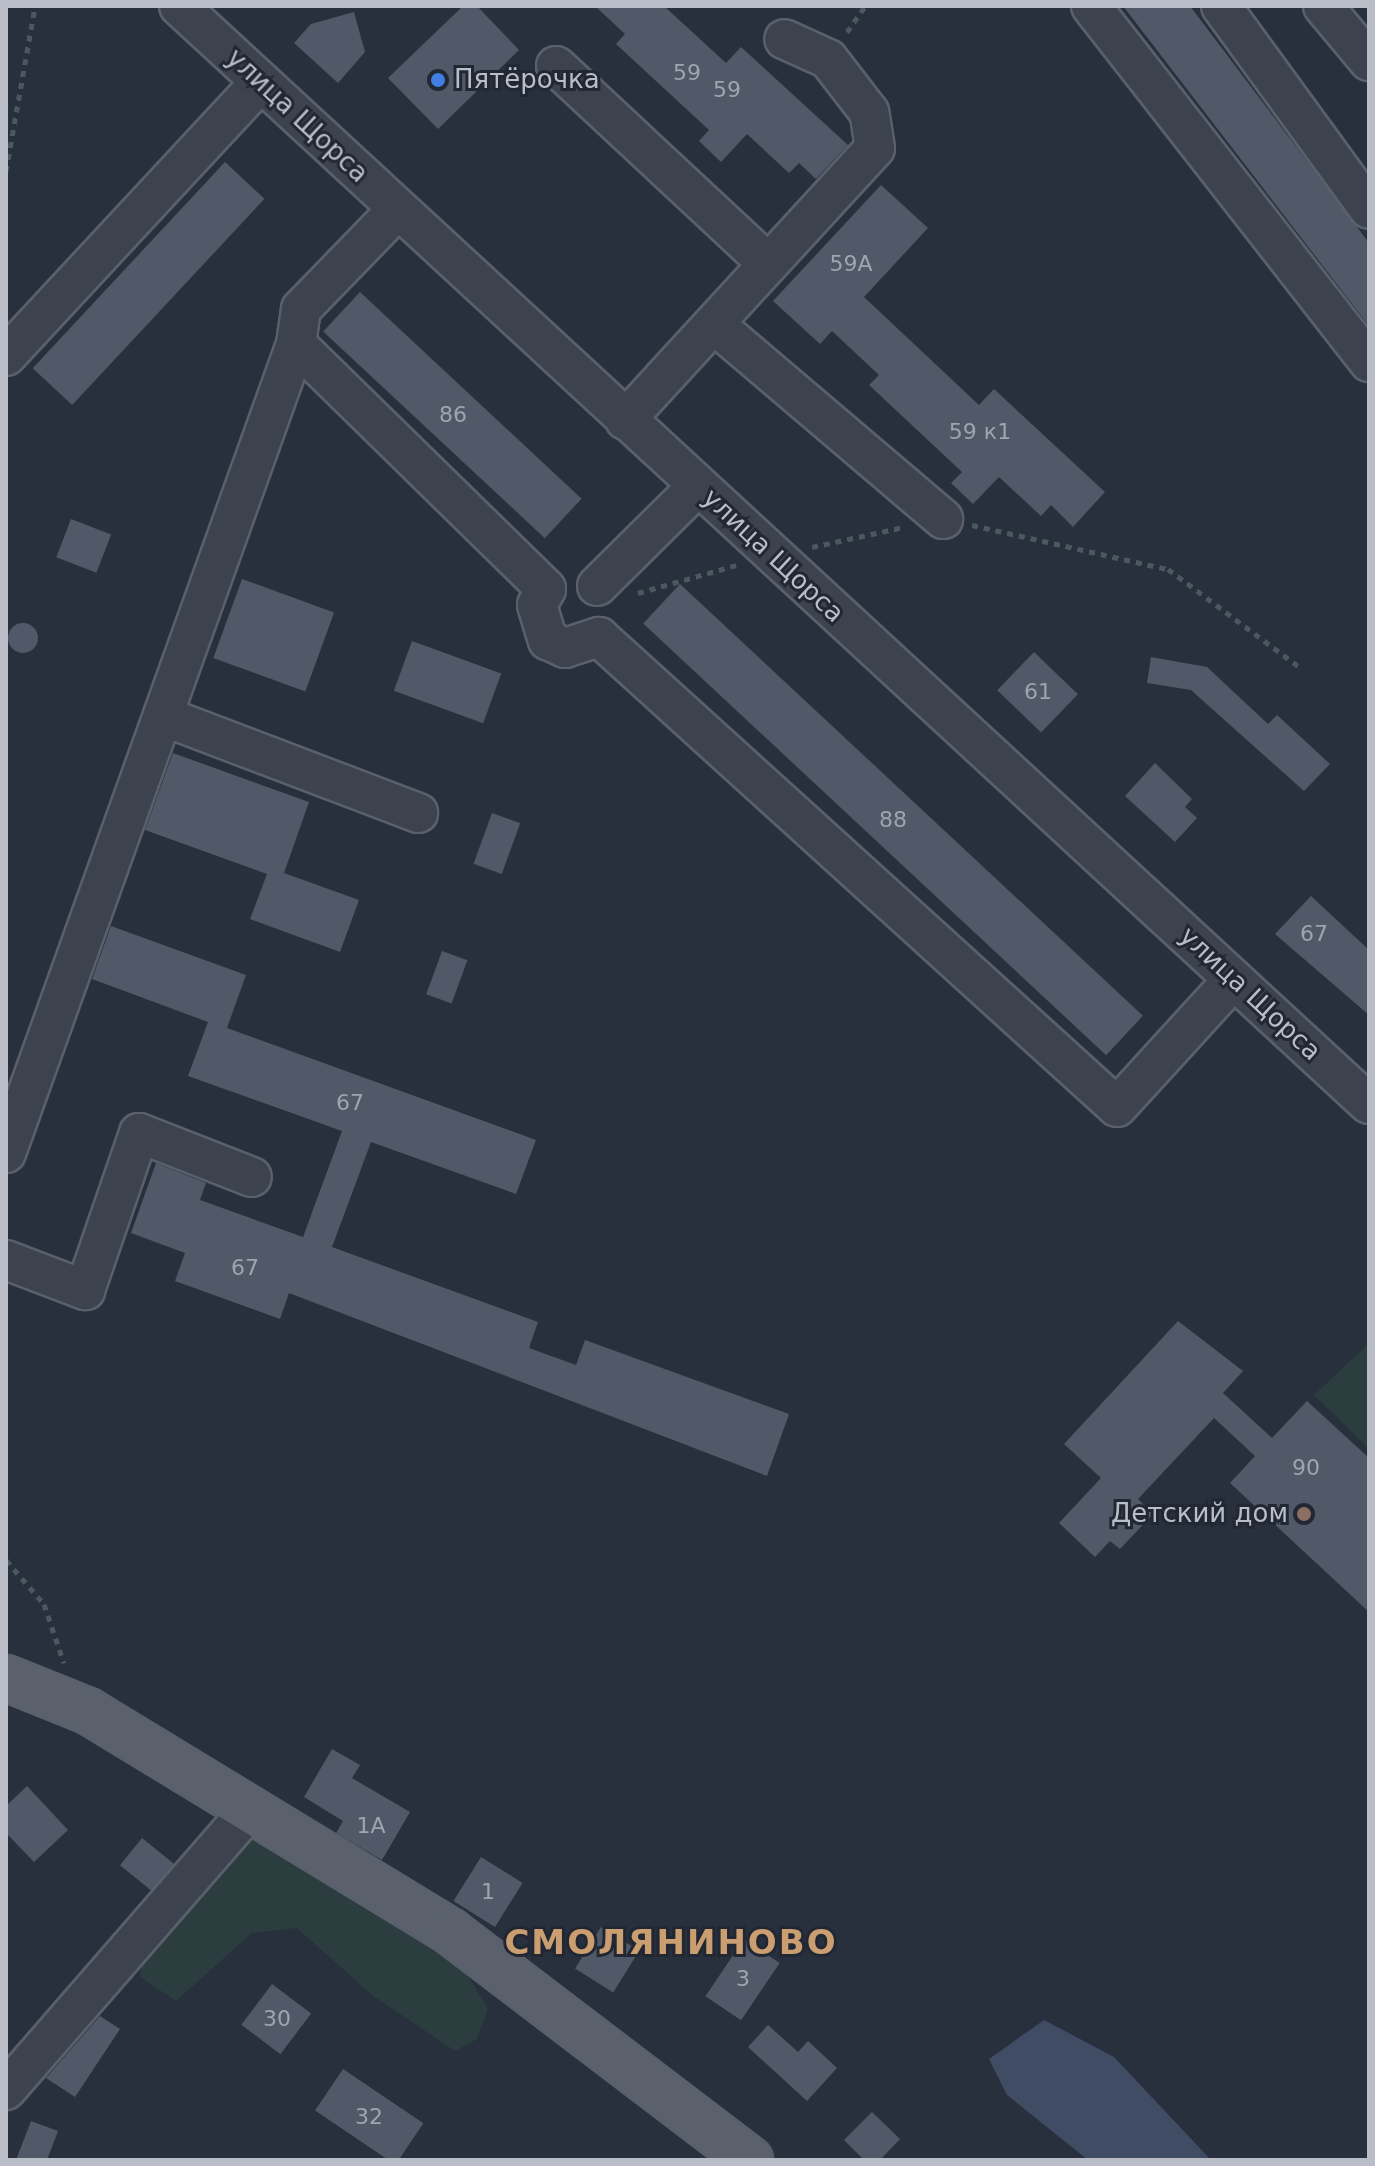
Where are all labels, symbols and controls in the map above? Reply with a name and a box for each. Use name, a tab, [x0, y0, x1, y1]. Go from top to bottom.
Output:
street label: улица Щорса	[220, 43, 374, 189]
house number: 59	[673, 60, 701, 86]
place label: Пятёрочка	[454, 64, 600, 96]
marker: Пятёрочка	[429, 71, 447, 89]
house number: 59	[713, 77, 741, 103]
house number: 59А	[829, 251, 873, 277]
house number: 86	[439, 402, 467, 428]
house number: 59 к1	[949, 419, 1011, 445]
street label: улица Щорса	[696, 483, 850, 629]
house number: 61	[1024, 679, 1052, 705]
house number: 88	[879, 807, 907, 833]
street label: улица Щорса	[1173, 921, 1327, 1067]
house number: 67	[1300, 921, 1328, 947]
house number: 67	[336, 1090, 364, 1116]
house number: 67	[231, 1255, 259, 1281]
house number: 90	[1292, 1455, 1320, 1481]
place label: Детский дом	[1111, 1498, 1288, 1530]
marker: Детский дом	[1295, 1505, 1313, 1523]
house number: 1А	[356, 1813, 386, 1839]
house number: 1	[481, 1879, 495, 1905]
district label: СМОЛЯНИНОВО	[504, 1923, 838, 1963]
house number: 3	[736, 1966, 750, 1992]
house number: 30	[263, 2006, 291, 2032]
house number: 32	[355, 2104, 383, 2130]

